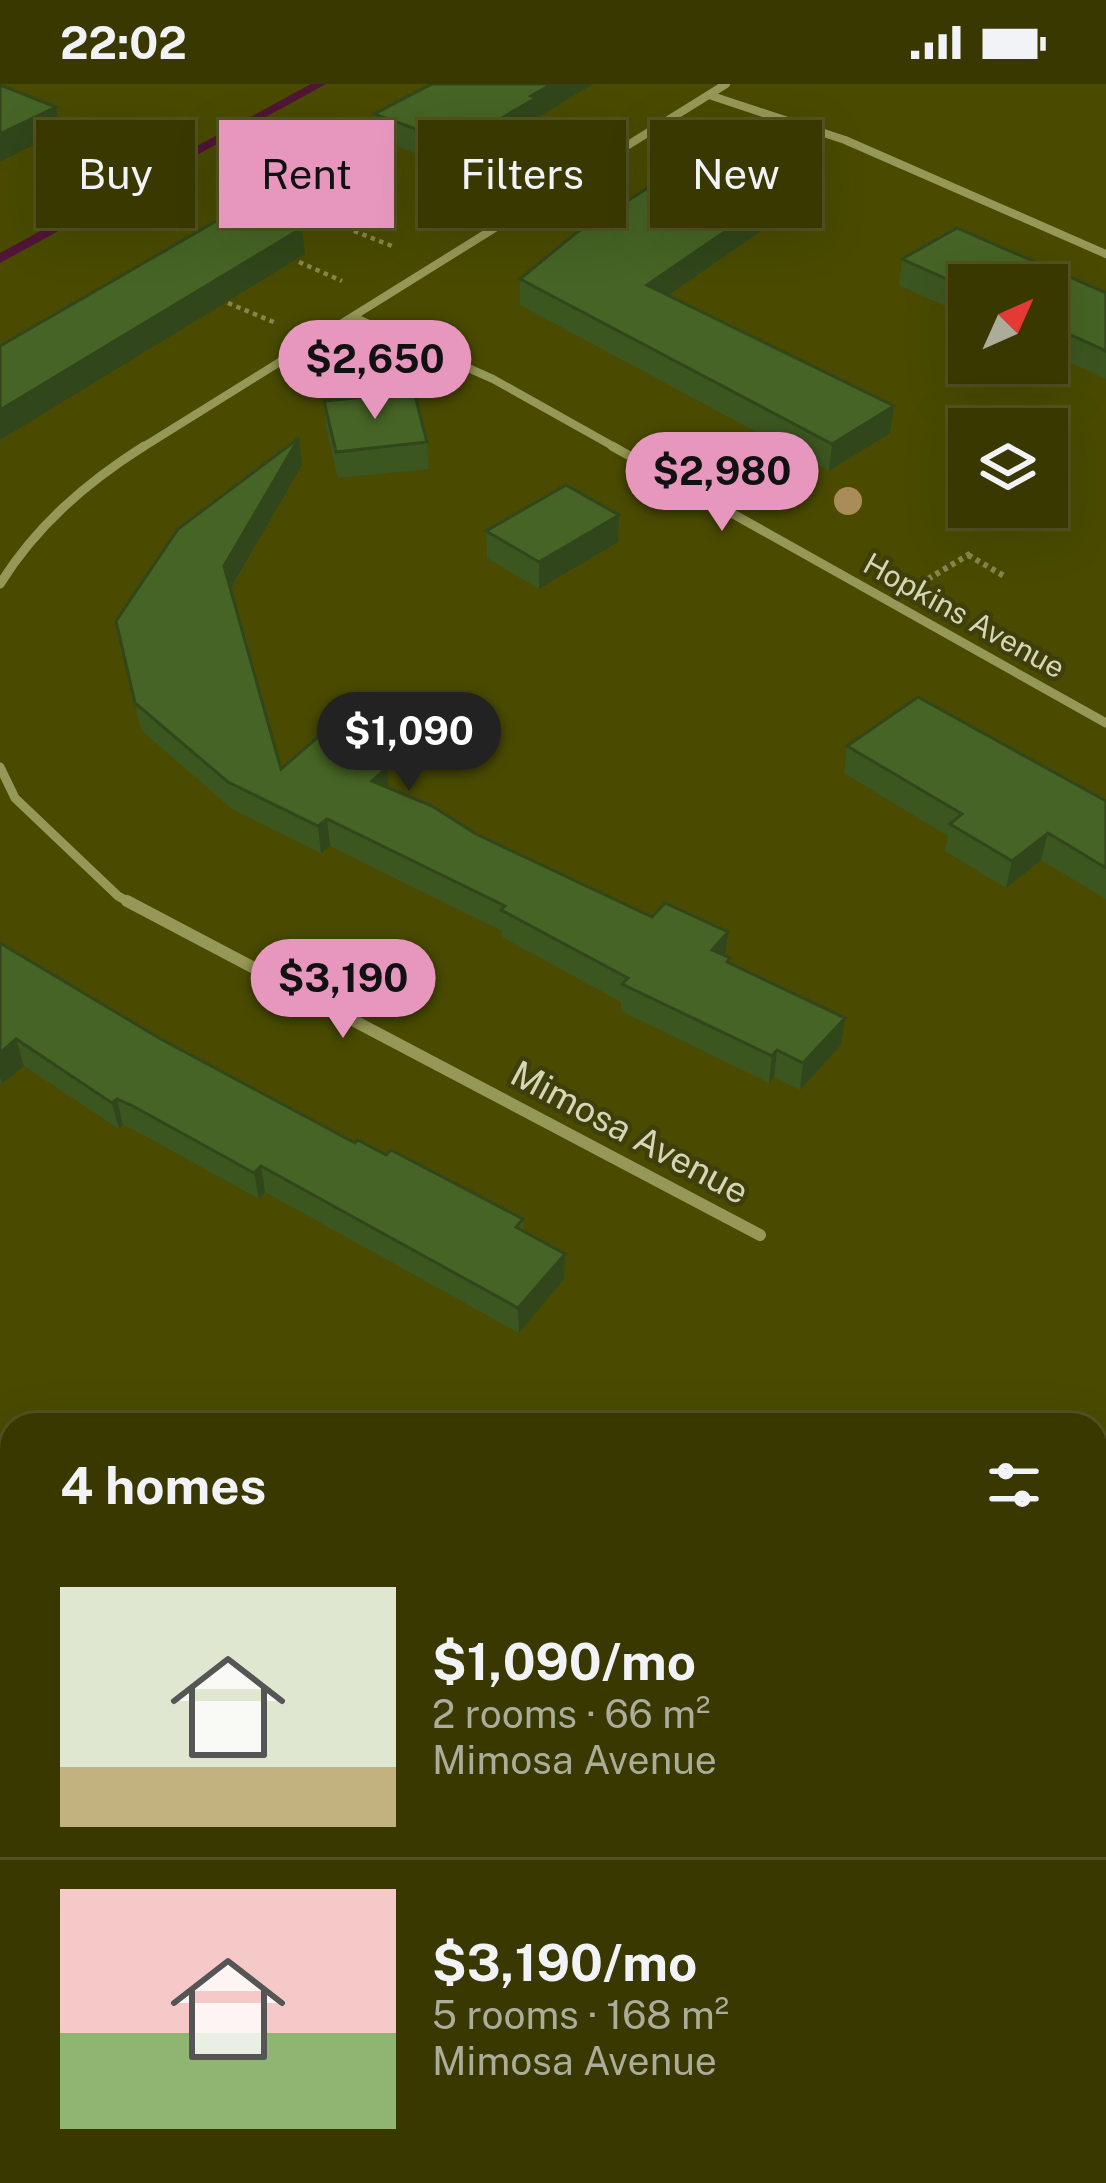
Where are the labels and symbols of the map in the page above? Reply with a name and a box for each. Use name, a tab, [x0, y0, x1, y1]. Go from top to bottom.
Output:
north arrow	[948, 264, 1068, 384]
pin: $2,650	[277, 320, 473, 422]
pin: $2,980	[624, 432, 820, 534]
street label: Hopkins Avenue	[858, 545, 1071, 685]
pin: $1,090	[311, 692, 507, 794]
pin: $3,190	[245, 939, 441, 1041]
street label: Mimosa Avenue	[504, 1052, 756, 1212]

